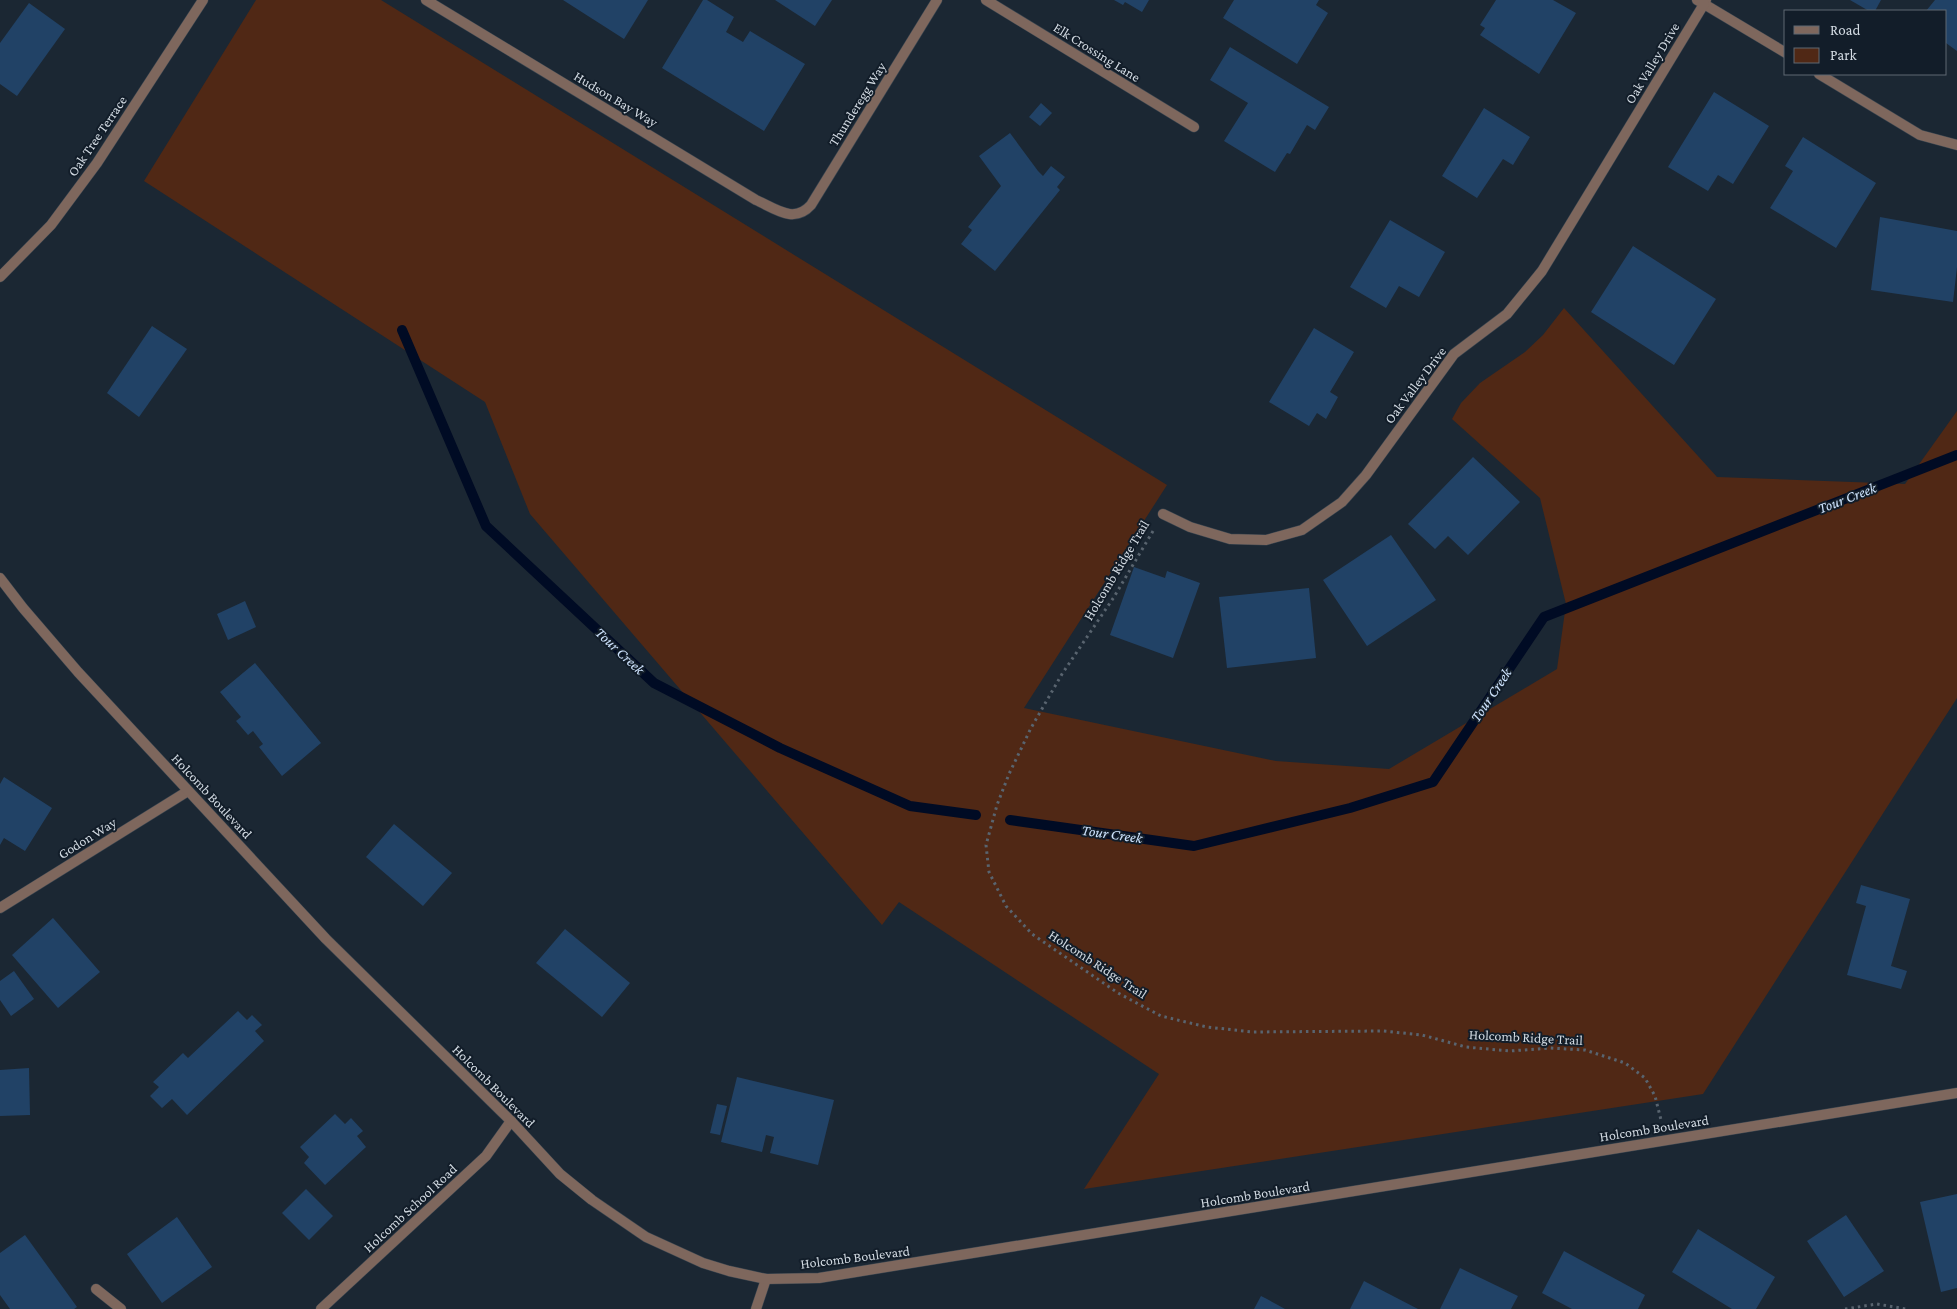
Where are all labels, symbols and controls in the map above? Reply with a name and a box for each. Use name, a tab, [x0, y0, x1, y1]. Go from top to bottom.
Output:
legend	[1784, 10, 1947, 75]
street label: Elk Crossing Lane	[1051, 19, 1143, 85]
street label: Oak Valley Drive	[1621, 19, 1683, 107]
text: Road	[1830, 22, 1861, 38]
text: Park	[1830, 47, 1857, 63]
street label: Thunderegg Way	[825, 59, 889, 149]
street label: Hudson Bay Way	[571, 68, 661, 131]
street label: Oak Tree Terrace	[64, 93, 130, 179]
street label: Oak Valley Drive	[1381, 343, 1449, 427]
water label: Tour Creek	[1816, 479, 1880, 516]
street label: Holcomb Ridge Trail	[1080, 517, 1152, 623]
water label: Tour Creek	[592, 624, 649, 679]
water label: Tour Creek	[1467, 664, 1516, 725]
street label: Holcomb Boulevard	[169, 750, 256, 842]
street label: Godon Way	[55, 814, 119, 862]
water label: Tour Creek	[1081, 822, 1145, 846]
street label: Holcomb Ridge Trail	[1046, 926, 1150, 1002]
street label: Holcomb Ridge Trail	[1469, 1026, 1584, 1048]
street label: Holcomb Boulevard	[449, 1041, 539, 1131]
street label: Holcomb Boulevard	[1598, 1111, 1710, 1145]
street label: Holcomb School Road	[360, 1160, 461, 1255]
street label: Holcomb Boulevard	[1199, 1177, 1311, 1211]
street label: Holcomb Boulevard	[799, 1242, 911, 1272]

